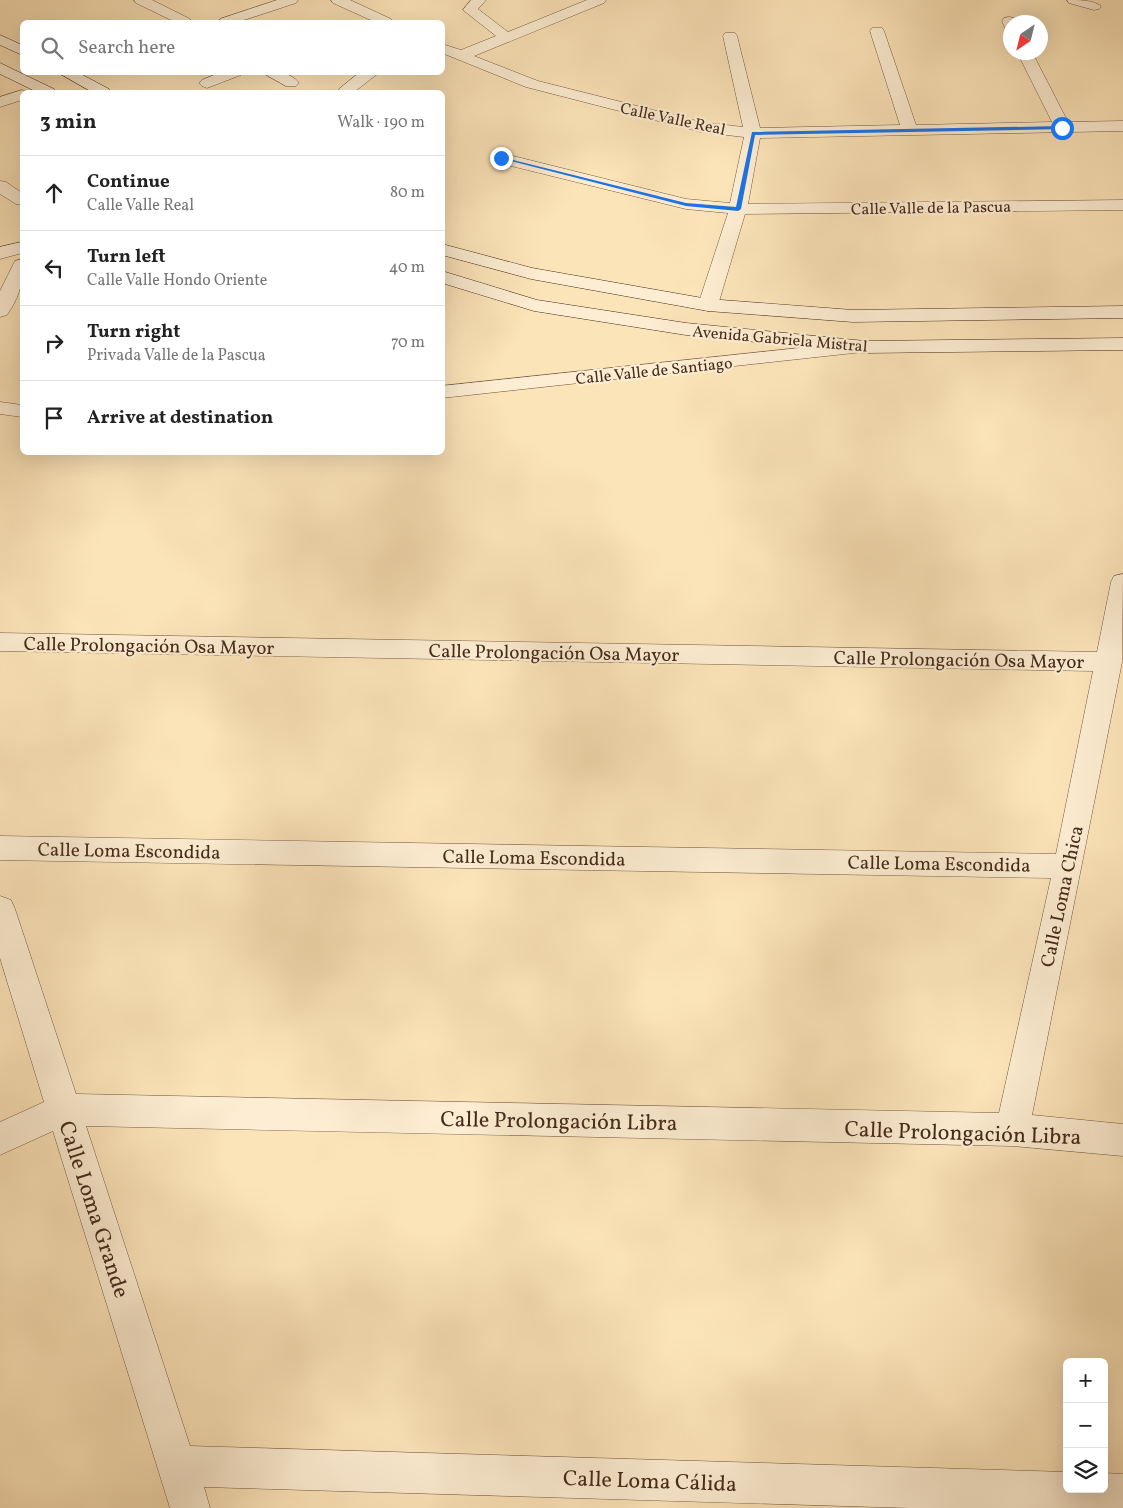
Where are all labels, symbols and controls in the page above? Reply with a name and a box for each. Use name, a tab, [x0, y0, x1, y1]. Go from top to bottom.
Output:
north arrow	[1003, 15, 1048, 60]
search box	[20, 20, 445, 75]
icon: search	[38, 34, 66, 62]
text: Search here	[78, 35, 175, 61]
street label: Calle Valle Real	[618, 98, 727, 142]
text: 3 min	[40, 108, 96, 137]
text: Walk · 190 m	[337, 112, 425, 134]
route start	[1051, 117, 1074, 140]
route end	[490, 147, 513, 170]
text: Continue	[87, 169, 170, 195]
icon: ahead	[40, 179, 68, 207]
text: 80 m	[390, 182, 425, 204]
text: Calle Valle Real	[87, 195, 194, 217]
street label: Calle Valle de la Pascua	[851, 197, 1011, 221]
text: Turn left	[87, 244, 166, 270]
icon: left	[40, 254, 68, 282]
text: 40 m	[389, 257, 425, 279]
text: Calle Valle Hondo Oriente	[87, 270, 267, 292]
text: Turn right	[87, 319, 180, 345]
street label: Avenida Gabriela Mistral	[691, 321, 869, 359]
icon: right	[40, 329, 68, 357]
text: 70 m	[391, 332, 425, 354]
text: Privada Valle de la Pascua	[87, 345, 266, 367]
street label: Calle Valle de Santiago	[575, 353, 734, 391]
icon: arrive	[40, 404, 68, 432]
text: Arrive at destination	[87, 405, 273, 431]
street label: Calle Prolongación Osa Mayor	[23, 632, 275, 662]
street label: Calle Prolongación Osa Mayor	[428, 639, 680, 669]
street label: Calle Prolongación Osa Mayor	[833, 646, 1085, 676]
street label: Calle Loma Chica	[1035, 823, 1091, 970]
street label: Calle Loma Escondida	[37, 837, 221, 867]
street label: Calle Loma Escondida	[442, 844, 626, 874]
street label: Calle Loma Escondida	[847, 850, 1031, 880]
street label: Calle Prolongación Libra	[440, 1105, 678, 1140]
street label: Calle Prolongación Libra	[844, 1115, 1082, 1154]
street label: Calle Loma Grande	[49, 1117, 136, 1302]
map controls	[1063, 1358, 1108, 1493]
button: +	[1063, 1358, 1108, 1403]
button: −	[1063, 1403, 1108, 1448]
button: layers	[1063, 1448, 1108, 1493]
street label: Calle Loma Cálida	[562, 1464, 737, 1501]

